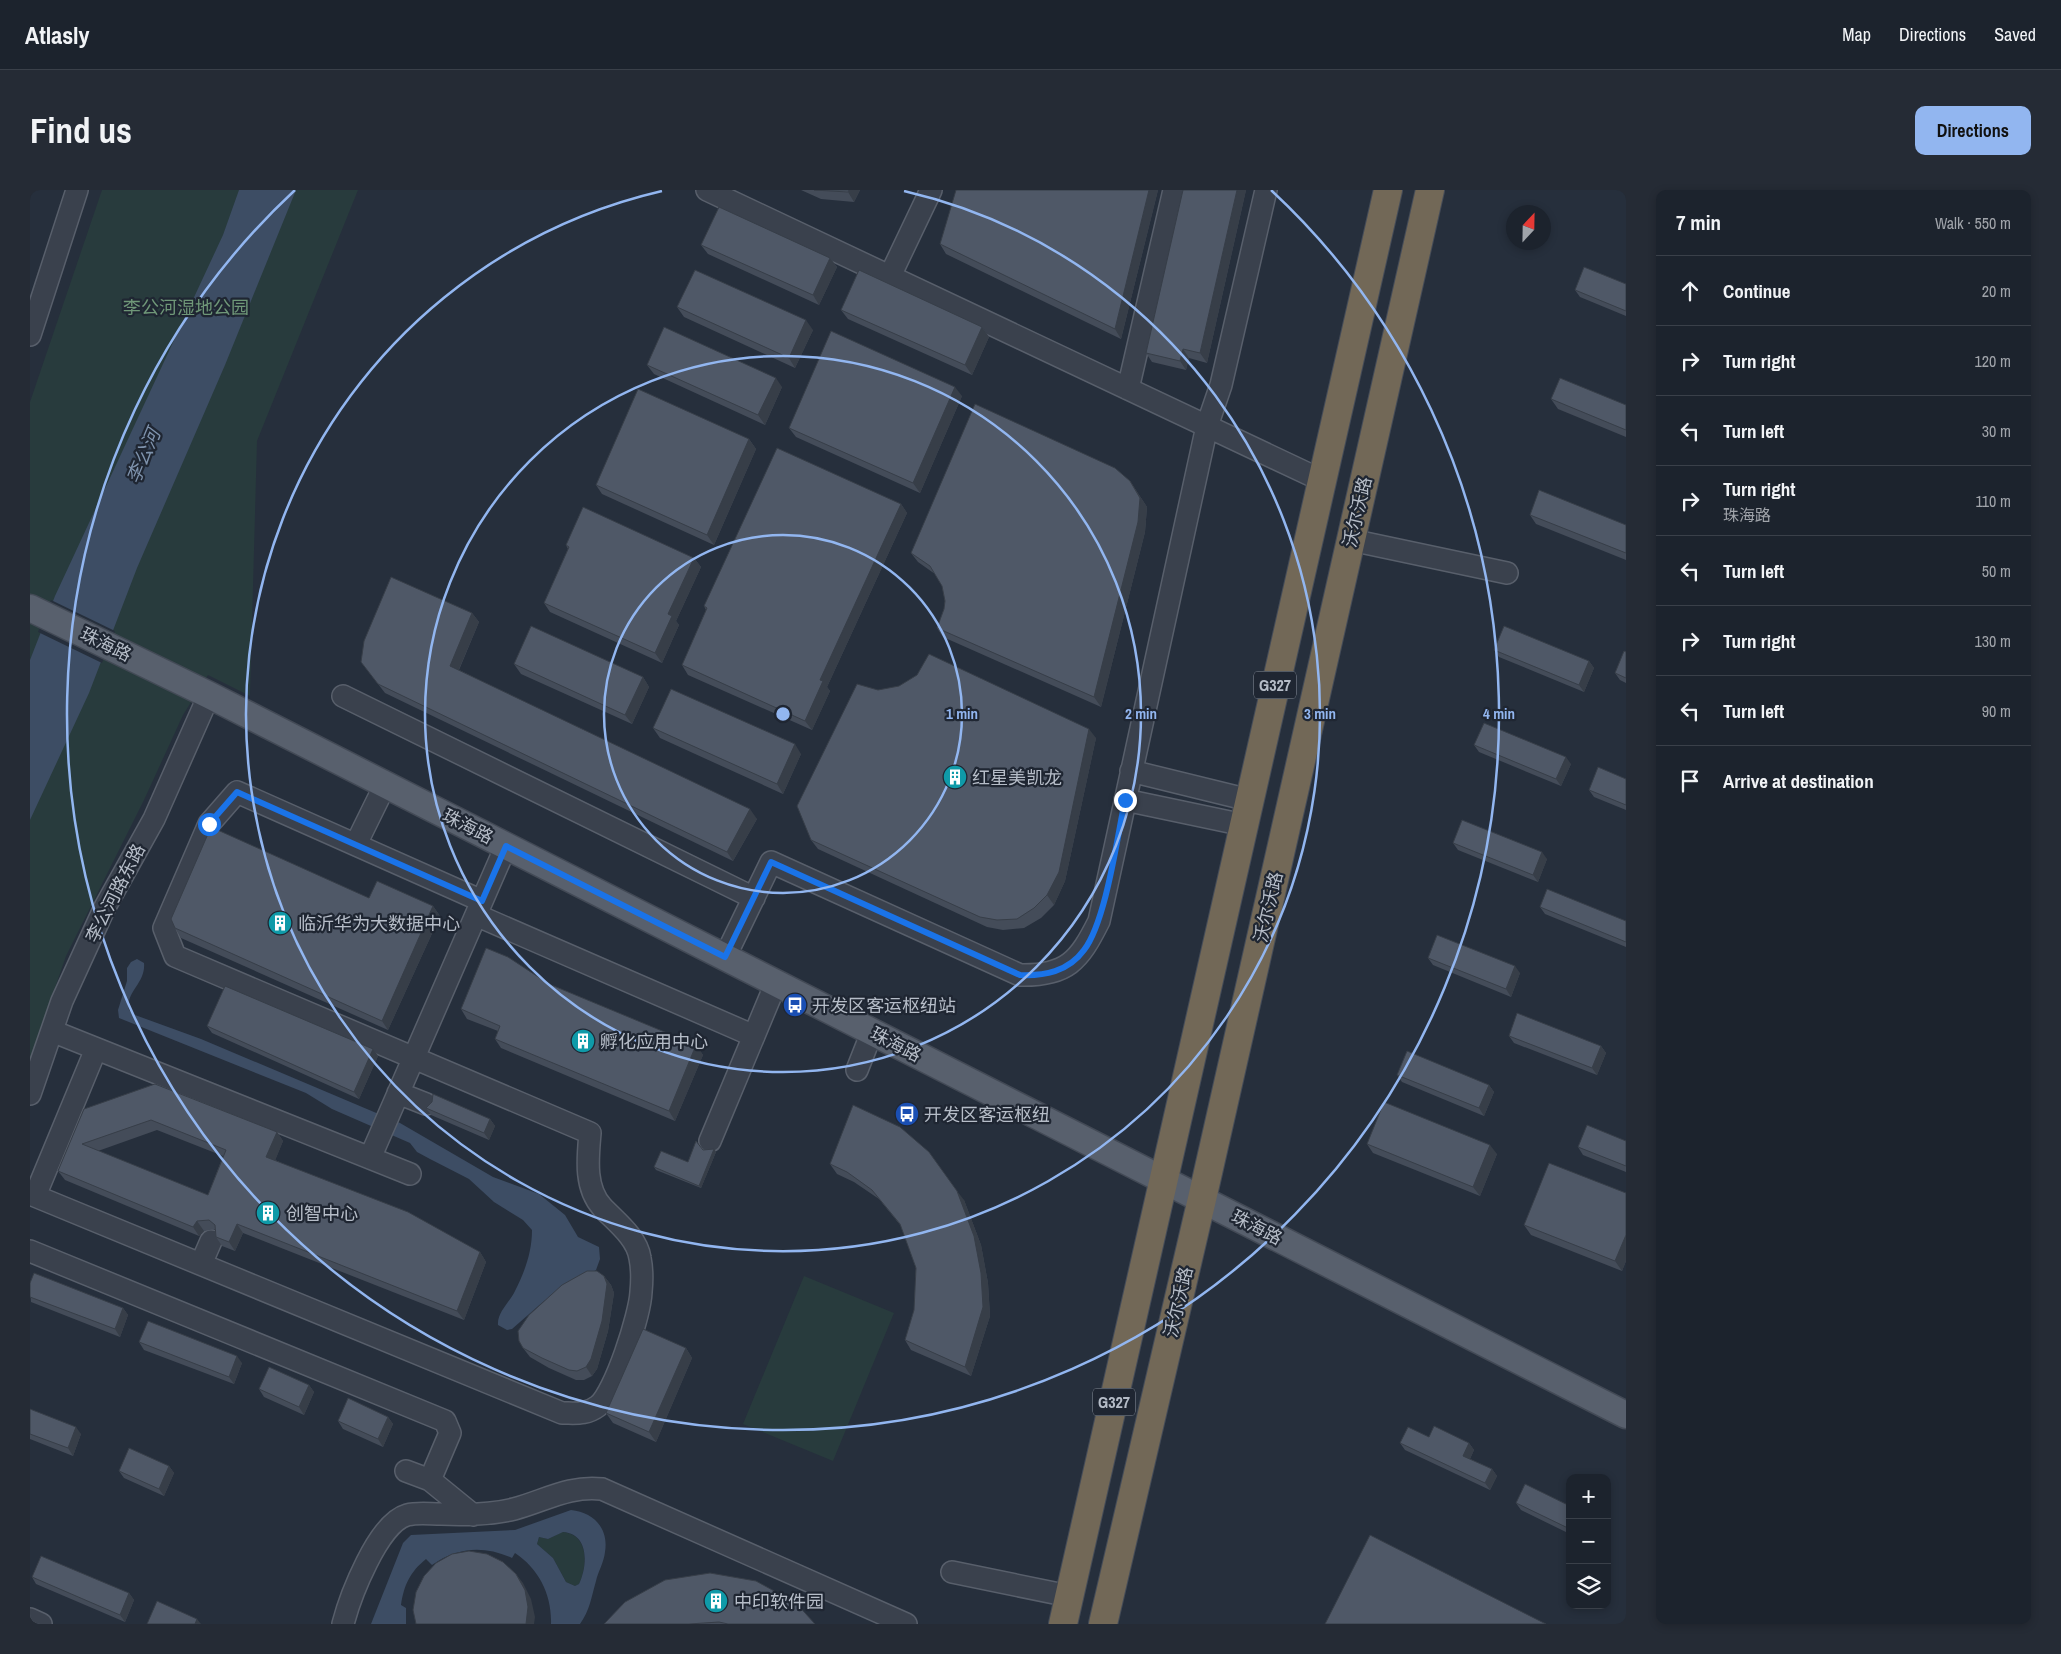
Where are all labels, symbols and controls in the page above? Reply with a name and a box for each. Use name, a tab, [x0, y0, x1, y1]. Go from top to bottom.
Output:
text: Atlasly	[25, 19, 90, 51]
text: Map	[1842, 22, 1871, 47]
text: Directions	[1899, 22, 1966, 47]
text: Saved	[1994, 22, 2036, 47]
button: Directions	[1915, 106, 2031, 155]
text: Find us	[30, 107, 132, 154]
north arrow	[1506, 205, 1551, 250]
text: 7 min	[1676, 208, 1721, 237]
text: Walk · 550 m	[1935, 212, 2011, 234]
icon: ahead	[1676, 277, 1704, 305]
text: Continue	[1723, 278, 1791, 304]
text: 20 m	[1982, 280, 2011, 302]
park label: 李公河湿地公园	[123, 295, 249, 320]
icon: right	[1676, 347, 1704, 375]
text: Turn right	[1723, 348, 1795, 374]
text: 120 m	[1975, 350, 2011, 372]
icon: left	[1676, 417, 1704, 445]
text: Turn left	[1723, 418, 1784, 444]
text: 30 m	[1982, 420, 2011, 442]
water label: 李公河	[120, 421, 168, 487]
street label: 沃尔沃路	[1337, 474, 1377, 550]
text: Turn right	[1723, 476, 1795, 502]
icon: right	[1676, 487, 1704, 515]
text: 110 m	[1975, 490, 2011, 512]
text: 珠海路	[1723, 504, 1771, 526]
icon: left	[1676, 557, 1704, 585]
text: Turn left	[1723, 558, 1784, 584]
text: 50 m	[1982, 560, 2011, 582]
street label: 珠海路	[76, 621, 136, 667]
icon: right	[1676, 627, 1704, 655]
text: Turn right	[1723, 628, 1795, 654]
text: 130 m	[1975, 630, 2011, 652]
road number: G327	[1254, 672, 1296, 698]
icon: left	[1676, 697, 1704, 725]
text: Turn left	[1723, 698, 1784, 724]
text: 90 m	[1982, 700, 2011, 722]
text: 1 min	[946, 703, 978, 724]
text: 2 min	[1125, 703, 1157, 724]
text: 3 min	[1304, 703, 1336, 724]
text: 4 min	[1483, 703, 1515, 724]
centre of rings	[774, 705, 792, 723]
building icon: 红星美凯龙	[942, 764, 968, 790]
place label: 红星美凯龙	[972, 765, 1062, 790]
icon: arrive	[1676, 767, 1704, 795]
text: Arrive at destination	[1723, 768, 1874, 794]
route end	[1114, 789, 1137, 812]
street label: 珠海路	[438, 803, 498, 849]
route start	[198, 813, 221, 836]
street label: 李公河路东路	[79, 839, 151, 947]
street label: 沃尔沃路	[1248, 869, 1288, 945]
building icon: 临沂华为大数据中心	[267, 910, 293, 936]
place label: 临沂华为大数据中心	[298, 911, 460, 936]
bus stop icon: 开发区客运枢纽站	[782, 992, 808, 1018]
place label: 开发区客运枢纽站	[812, 993, 956, 1018]
street label: 珠海路	[866, 1021, 926, 1067]
building icon: 孵化应用中心	[570, 1028, 596, 1054]
place label: 孵化应用中心	[600, 1029, 708, 1054]
bus stop icon: 开发区客运枢纽	[894, 1101, 920, 1127]
place label: 开发区客运枢纽	[924, 1102, 1050, 1127]
building icon: 创智中心	[255, 1200, 281, 1226]
place label: 创智中心	[286, 1201, 358, 1226]
street label: 珠海路	[1227, 1204, 1287, 1250]
street label: 沃尔沃路	[1158, 1264, 1198, 1340]
road number: G327	[1093, 1388, 1135, 1416]
map controls	[1566, 1474, 1611, 1609]
button: +	[1566, 1474, 1611, 1519]
button: −	[1566, 1519, 1611, 1564]
button: layers	[1566, 1564, 1611, 1609]
building icon: 中印软件园	[703, 1588, 729, 1614]
place label: 中印软件园	[734, 1589, 824, 1614]

